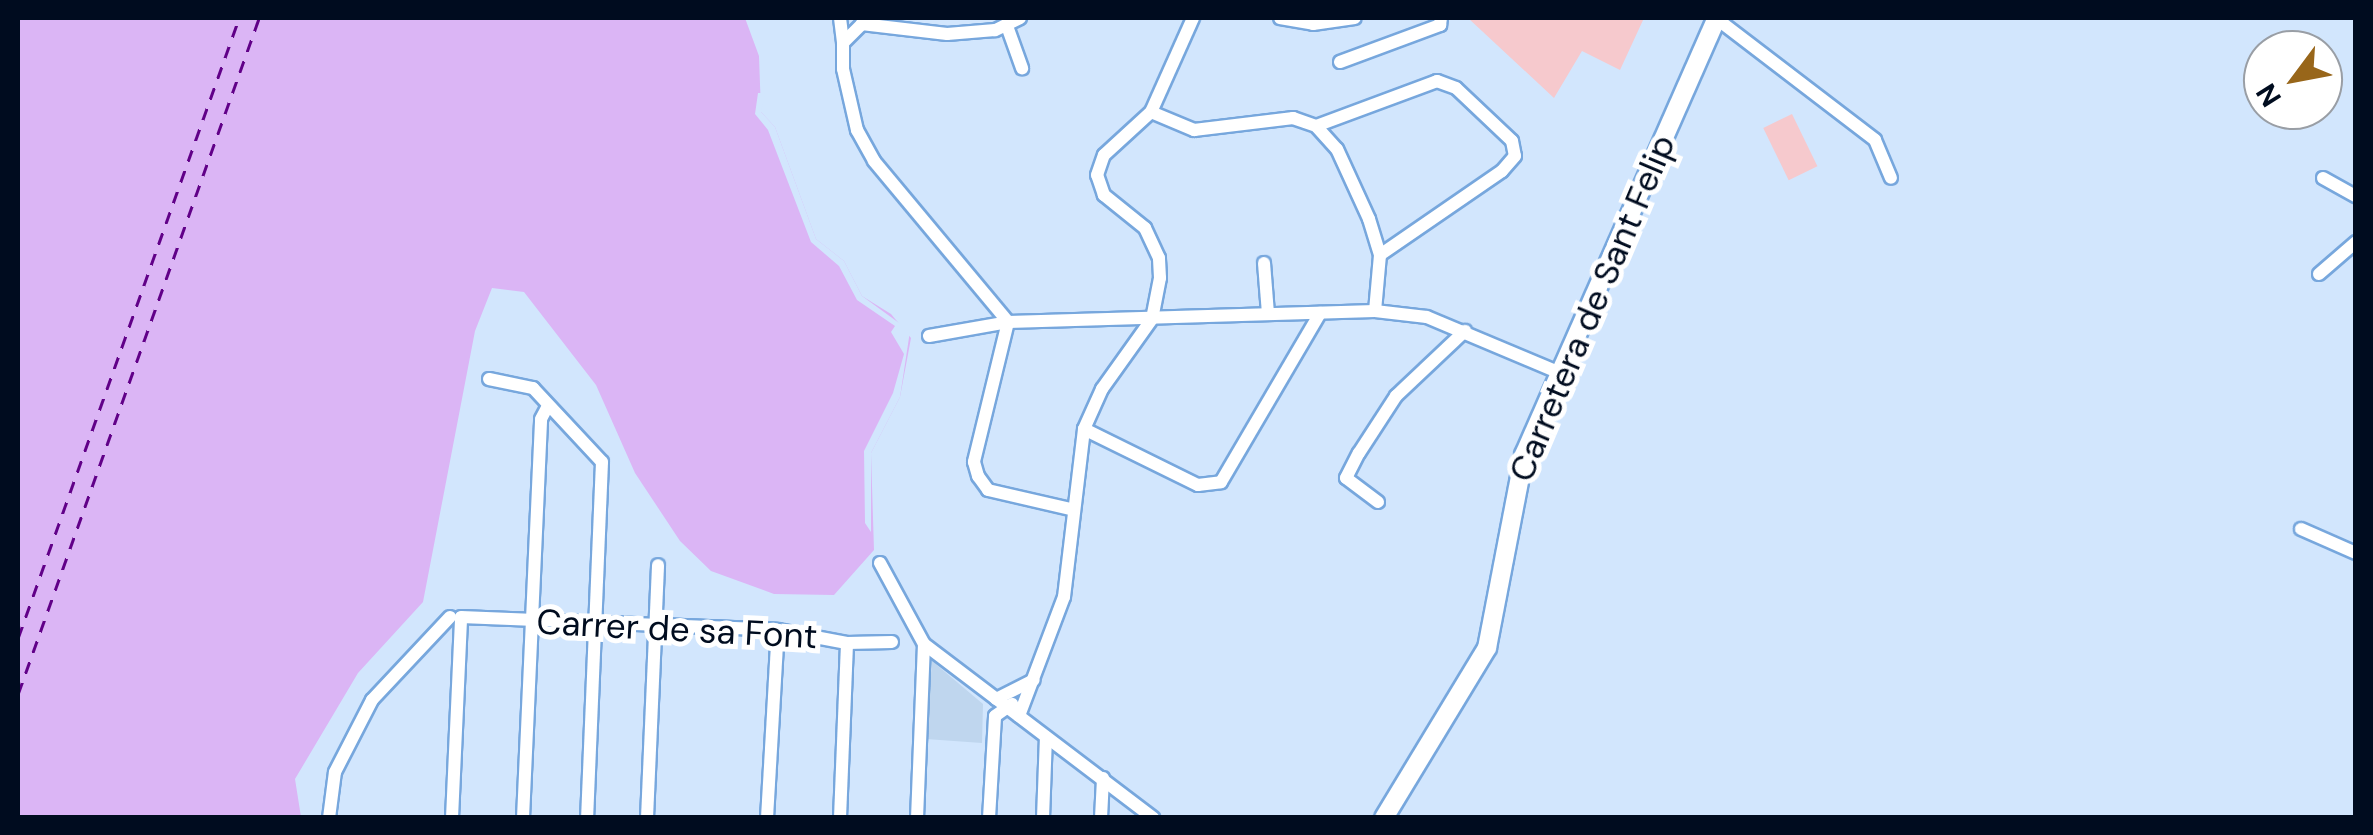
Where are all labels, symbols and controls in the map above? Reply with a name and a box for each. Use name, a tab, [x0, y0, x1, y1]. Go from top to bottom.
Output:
north arrow	[2243, 30, 2343, 130]
text: N	[2248, 77, 2290, 114]
street label: Carretera de Sant Felip	[1500, 128, 1684, 488]
street label: Carrer de sa Font	[536, 601, 818, 657]

